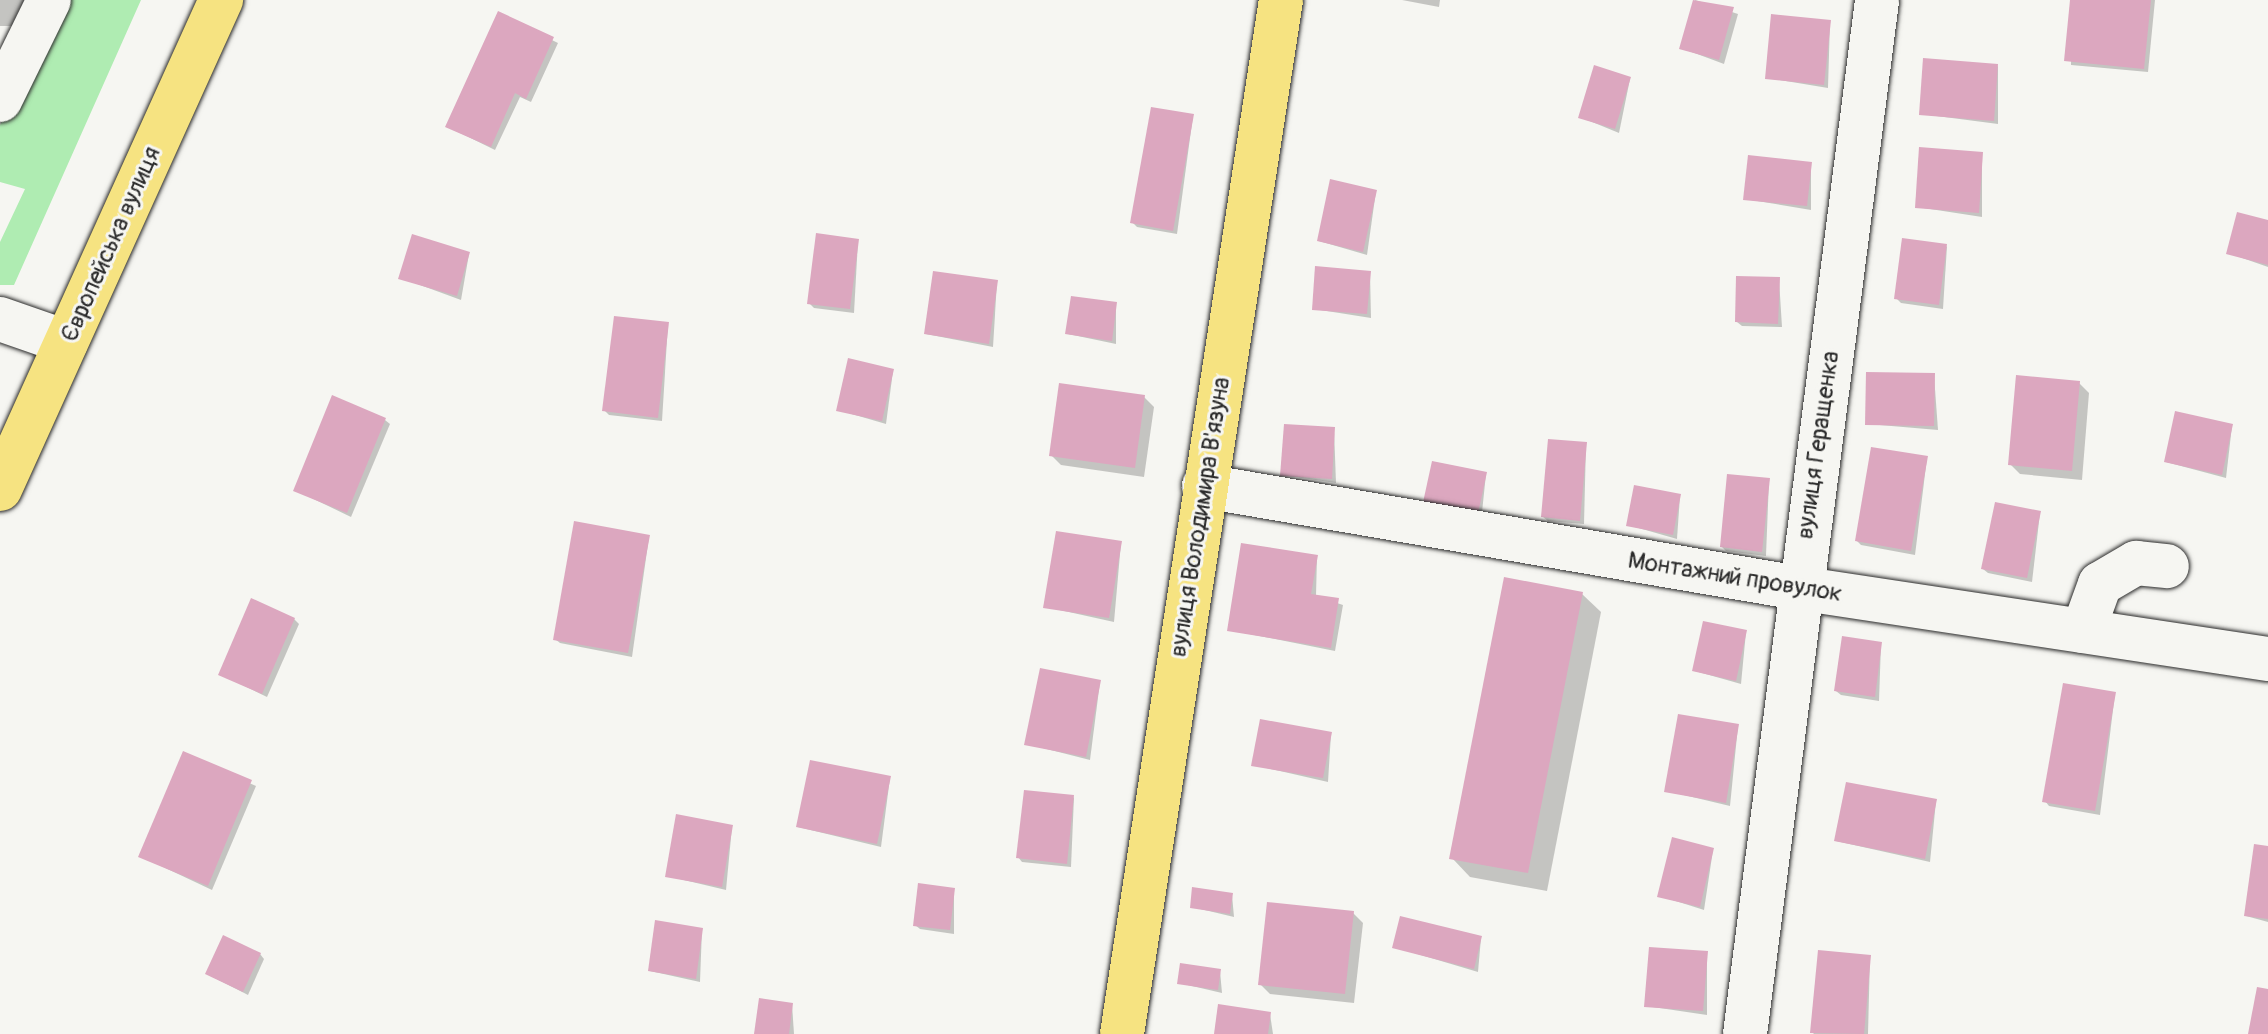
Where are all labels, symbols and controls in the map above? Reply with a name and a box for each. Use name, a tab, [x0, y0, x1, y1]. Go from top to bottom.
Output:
street label: Європейська вулиця	[55, 142, 167, 346]
street label: вулиця Геращенка	[1791, 349, 1845, 541]
street label: вулиця Володимира В'язуна	[1164, 375, 1236, 659]
street label: Монтажний провулок	[1626, 546, 1844, 608]

